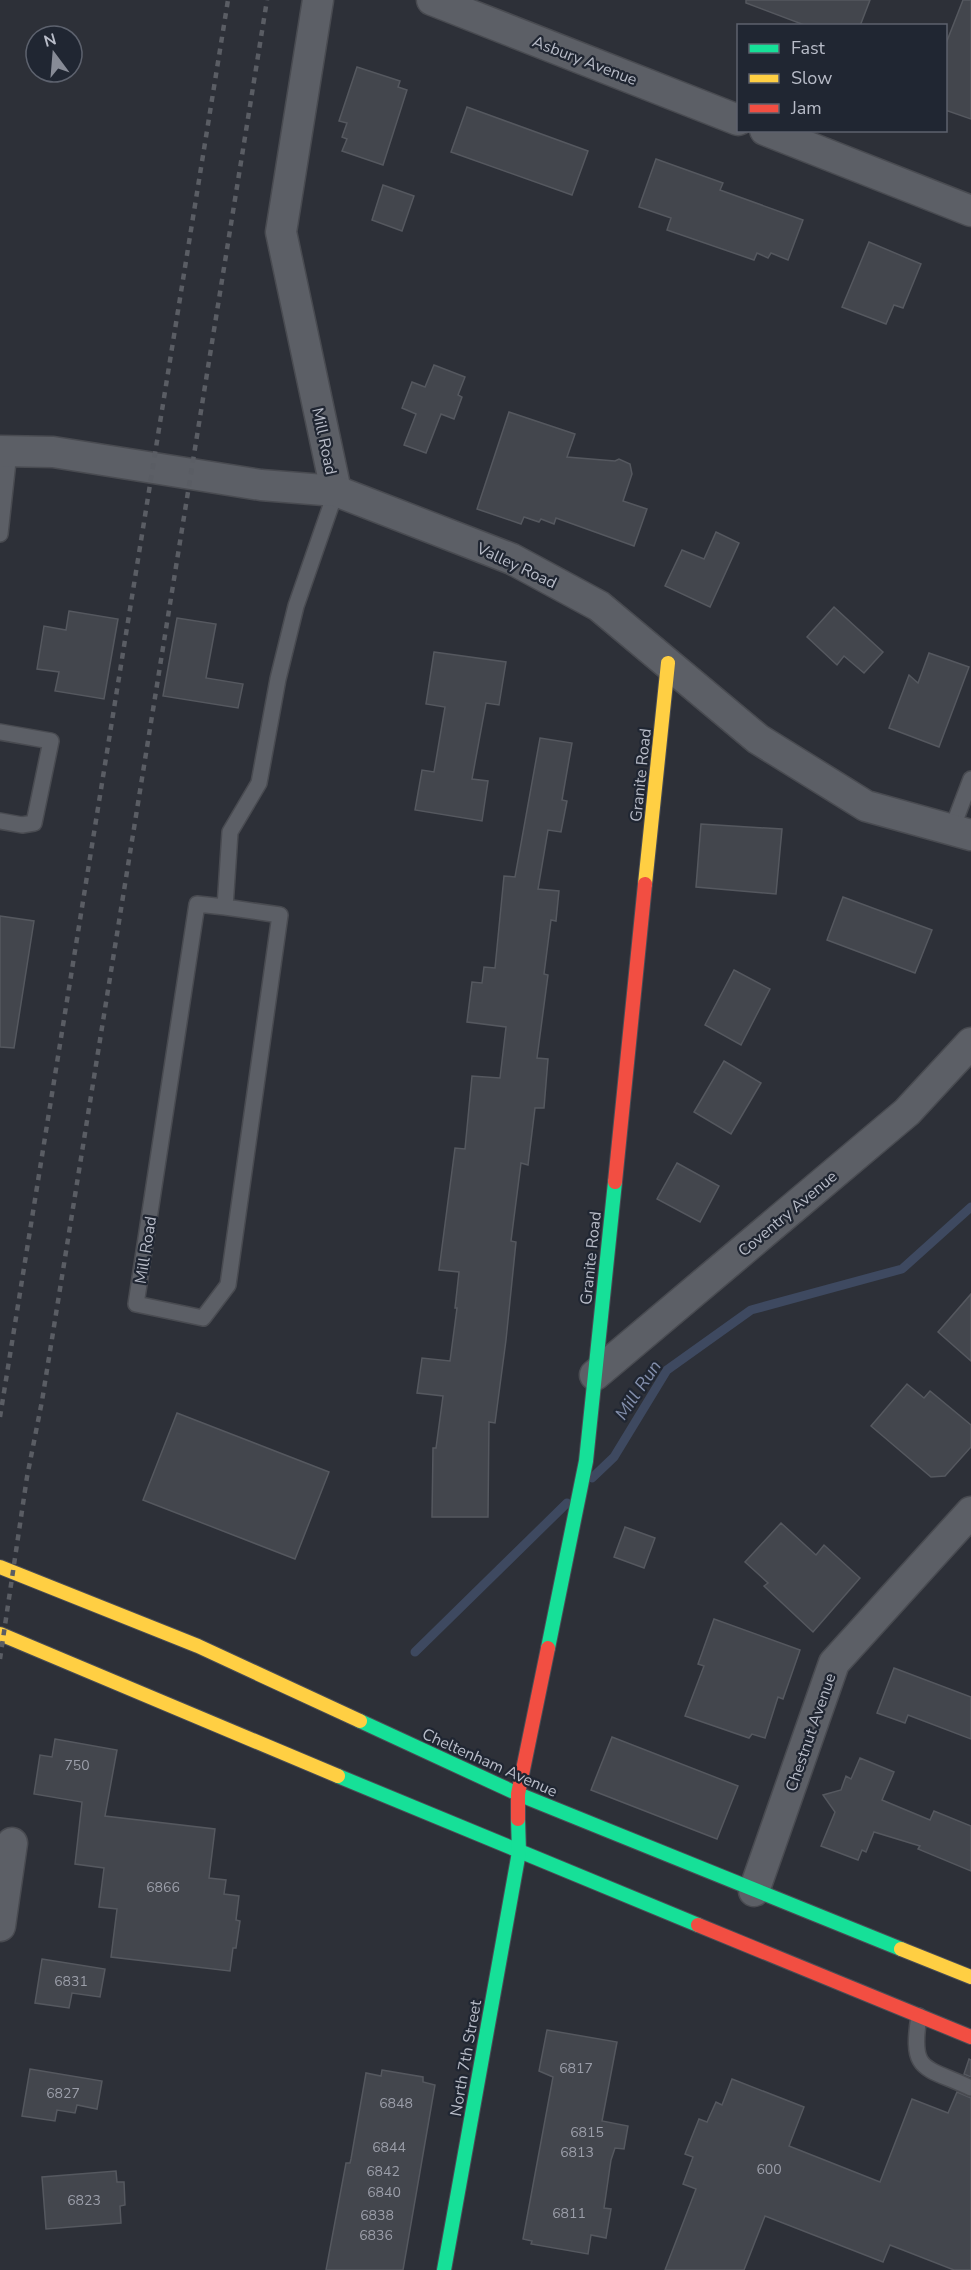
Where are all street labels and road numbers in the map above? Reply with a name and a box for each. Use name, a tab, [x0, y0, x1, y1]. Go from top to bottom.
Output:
street label: Asbury Avenue	[529, 31, 640, 91]
street label: Mill Road	[306, 406, 342, 477]
street label: Valley Road	[472, 537, 560, 594]
street label: Granite Road	[625, 727, 657, 823]
street label: Coventry Avenue	[733, 1166, 842, 1262]
street label: Granite Road	[575, 1210, 607, 1306]
street label: Mill Road	[130, 1215, 162, 1286]
street label: Chestnut Avenue	[780, 1670, 842, 1794]
street label: Cheltenham Avenue	[418, 1723, 561, 1803]
street label: North 7th Street	[445, 1998, 487, 2118]

